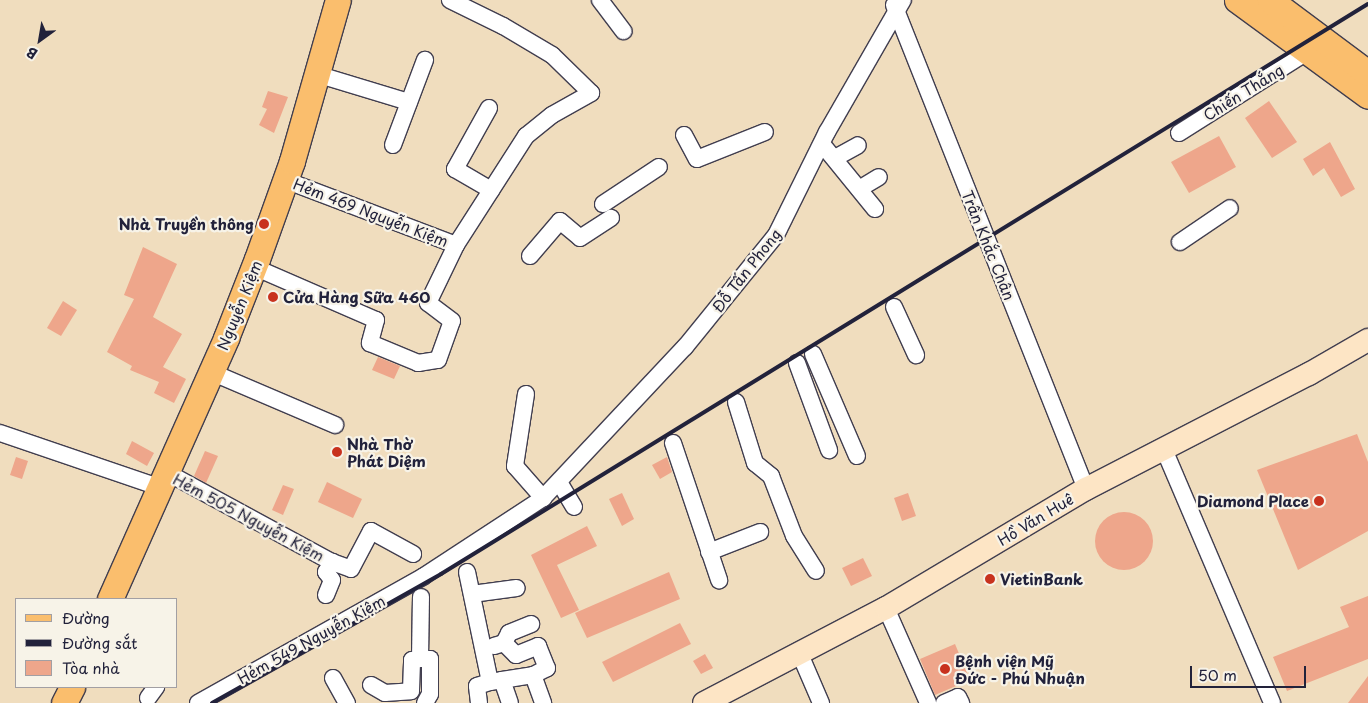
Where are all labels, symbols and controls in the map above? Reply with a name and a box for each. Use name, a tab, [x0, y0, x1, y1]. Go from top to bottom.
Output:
north arrow	[15, 15, 65, 65]
text: B	[22, 42, 41, 65]
street label: Chiến Thắng	[1200, 60, 1286, 124]
street label: Hẻm 469 Nguyễn Kiệm	[290, 174, 452, 250]
street label: Trần Khắc Chân	[959, 187, 1019, 303]
place label: Nhà Truyền thông	[118, 215, 254, 233]
marker: Nhà Truyền thông	[258, 218, 270, 230]
street label: Đỗ Tấn Phong	[708, 225, 784, 315]
street label: Nguyễn Kiệm	[213, 257, 265, 353]
place label: Cửa Hàng Sữa 460	[283, 288, 431, 306]
marker: Cửa Hàng Sữa 460	[267, 291, 279, 303]
place label: Nhà Thờ Phát Diệm	[347, 434, 426, 469]
marker: Nhà Thờ Phát Diệm	[331, 446, 343, 458]
street label: Hẻm 505 Nguyễn Kiệm	[170, 469, 328, 565]
street label: Hồ Văn Huê	[994, 489, 1076, 549]
place label: Diamond Place	[1196, 492, 1309, 510]
marker: Diamond Place	[1313, 495, 1325, 507]
place label: VietinBank	[1000, 570, 1083, 588]
marker: VietinBank	[984, 573, 996, 585]
street label: Hẻm 549 Nguyễn Kiệm	[234, 591, 388, 687]
legend	[15, 598, 178, 688]
text: Đường	[62, 606, 110, 629]
text: Đường sắt	[62, 631, 137, 654]
place label: Bệnh viện Mỹ Đức - Phú Nhuận	[955, 651, 1085, 686]
text: Tòa nhà	[62, 656, 119, 679]
scale bar	[1193, 656, 1309, 688]
marker: Bệnh viện Mỹ Đức - Phú Nhuận	[939, 663, 951, 675]
text: 50 m	[1198, 663, 1237, 686]

